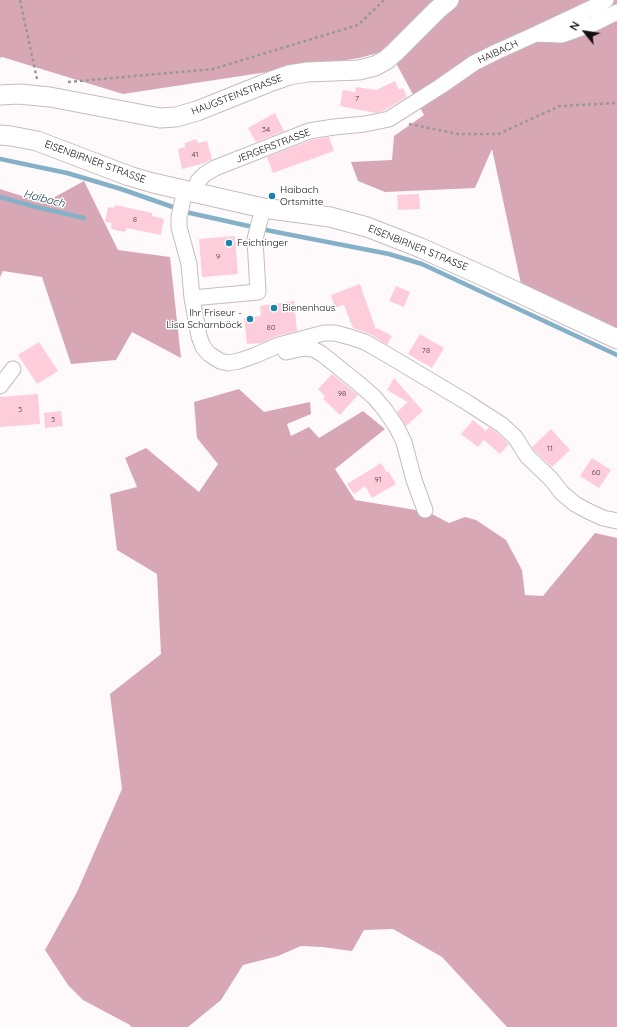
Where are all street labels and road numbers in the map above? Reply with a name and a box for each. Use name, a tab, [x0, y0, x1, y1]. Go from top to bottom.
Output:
street label: HAIBACH	[476, 38, 520, 66]
street label: HAUGSTEINSTRASSE	[190, 72, 284, 118]
street label: JERGERSTRASSE	[234, 126, 312, 166]
street label: EISENBIRNER STRASSE	[43, 138, 147, 186]
street label: EISENBIRNER STRASSE	[366, 222, 470, 274]

